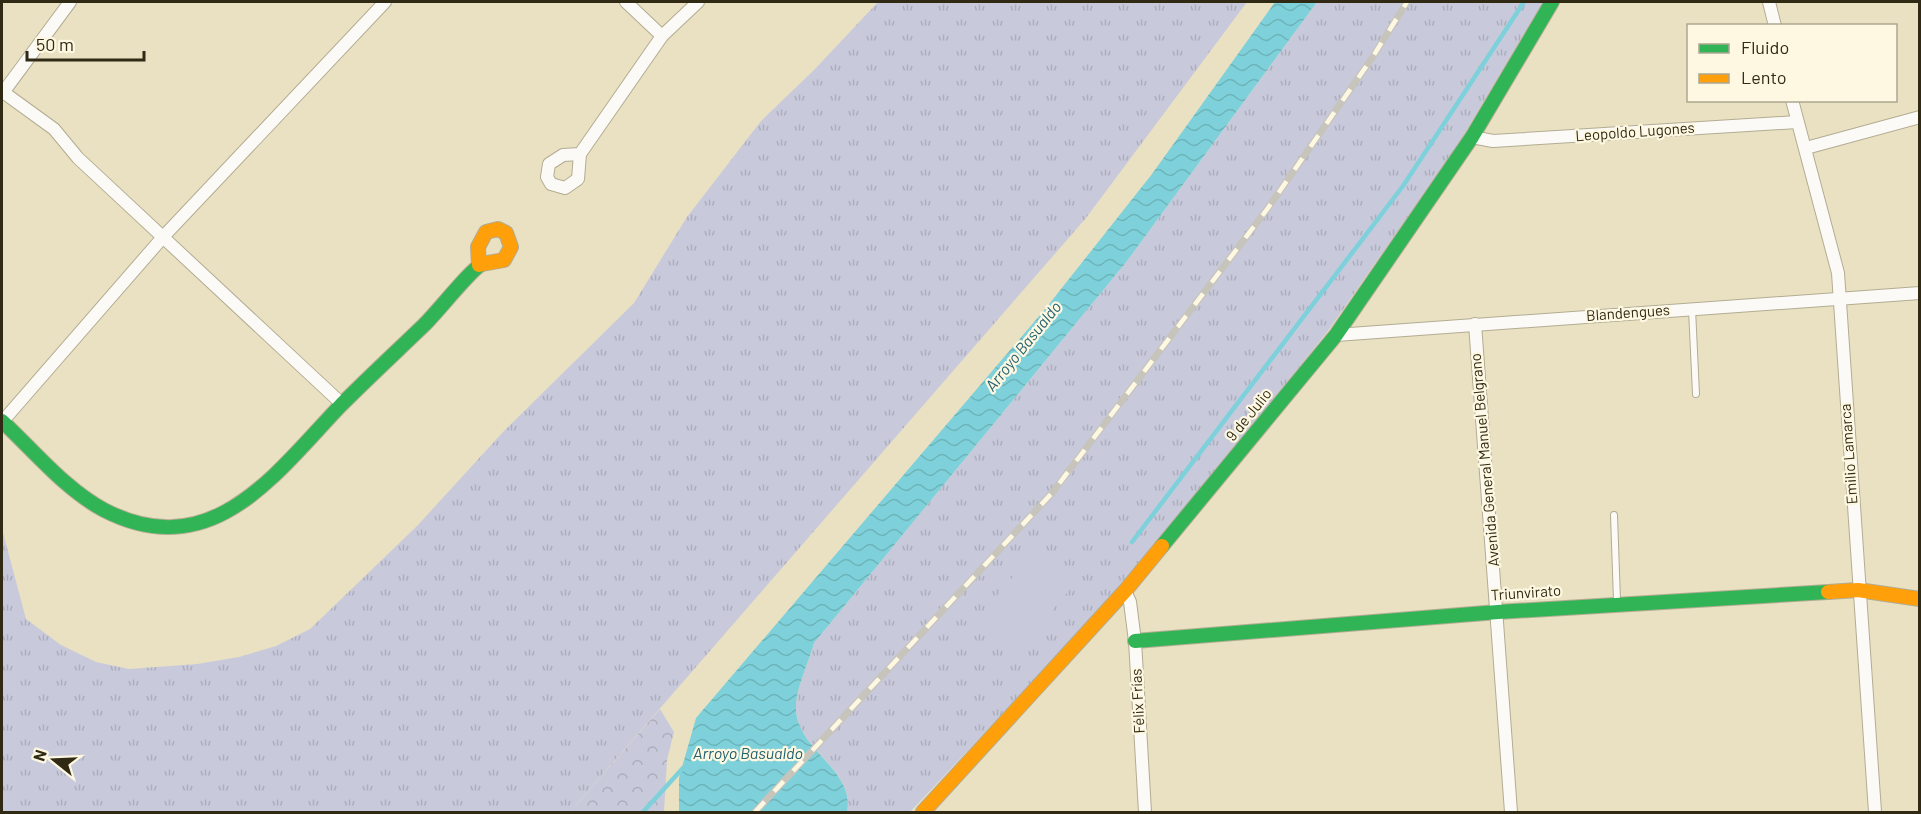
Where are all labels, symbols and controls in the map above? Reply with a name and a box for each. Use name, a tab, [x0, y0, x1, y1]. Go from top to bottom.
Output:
scale bar	[27, 24, 144, 62]
legend	[1687, 24, 1897, 102]
text: 50 m	[36, 33, 74, 55]
text: Fluido	[1741, 36, 1789, 58]
text: Lento	[1741, 66, 1787, 88]
street label: Leopoldo Lugones	[1575, 118, 1695, 144]
water label: Arroyo Basualdo	[981, 297, 1065, 394]
street label: Blandengues	[1585, 300, 1670, 324]
street label: Avenida General Manuel Belgrano	[1466, 353, 1502, 568]
street label: 9 de Julio	[1222, 385, 1275, 444]
street label: Emilio Lamarca	[1836, 403, 1860, 505]
street label: Triunvirato	[1490, 581, 1562, 603]
street label: Félix Frías	[1126, 668, 1148, 734]
north arrow	[24, 730, 84, 790]
water label: Arroyo Basualdo	[693, 743, 803, 762]
text: N	[29, 747, 50, 763]

